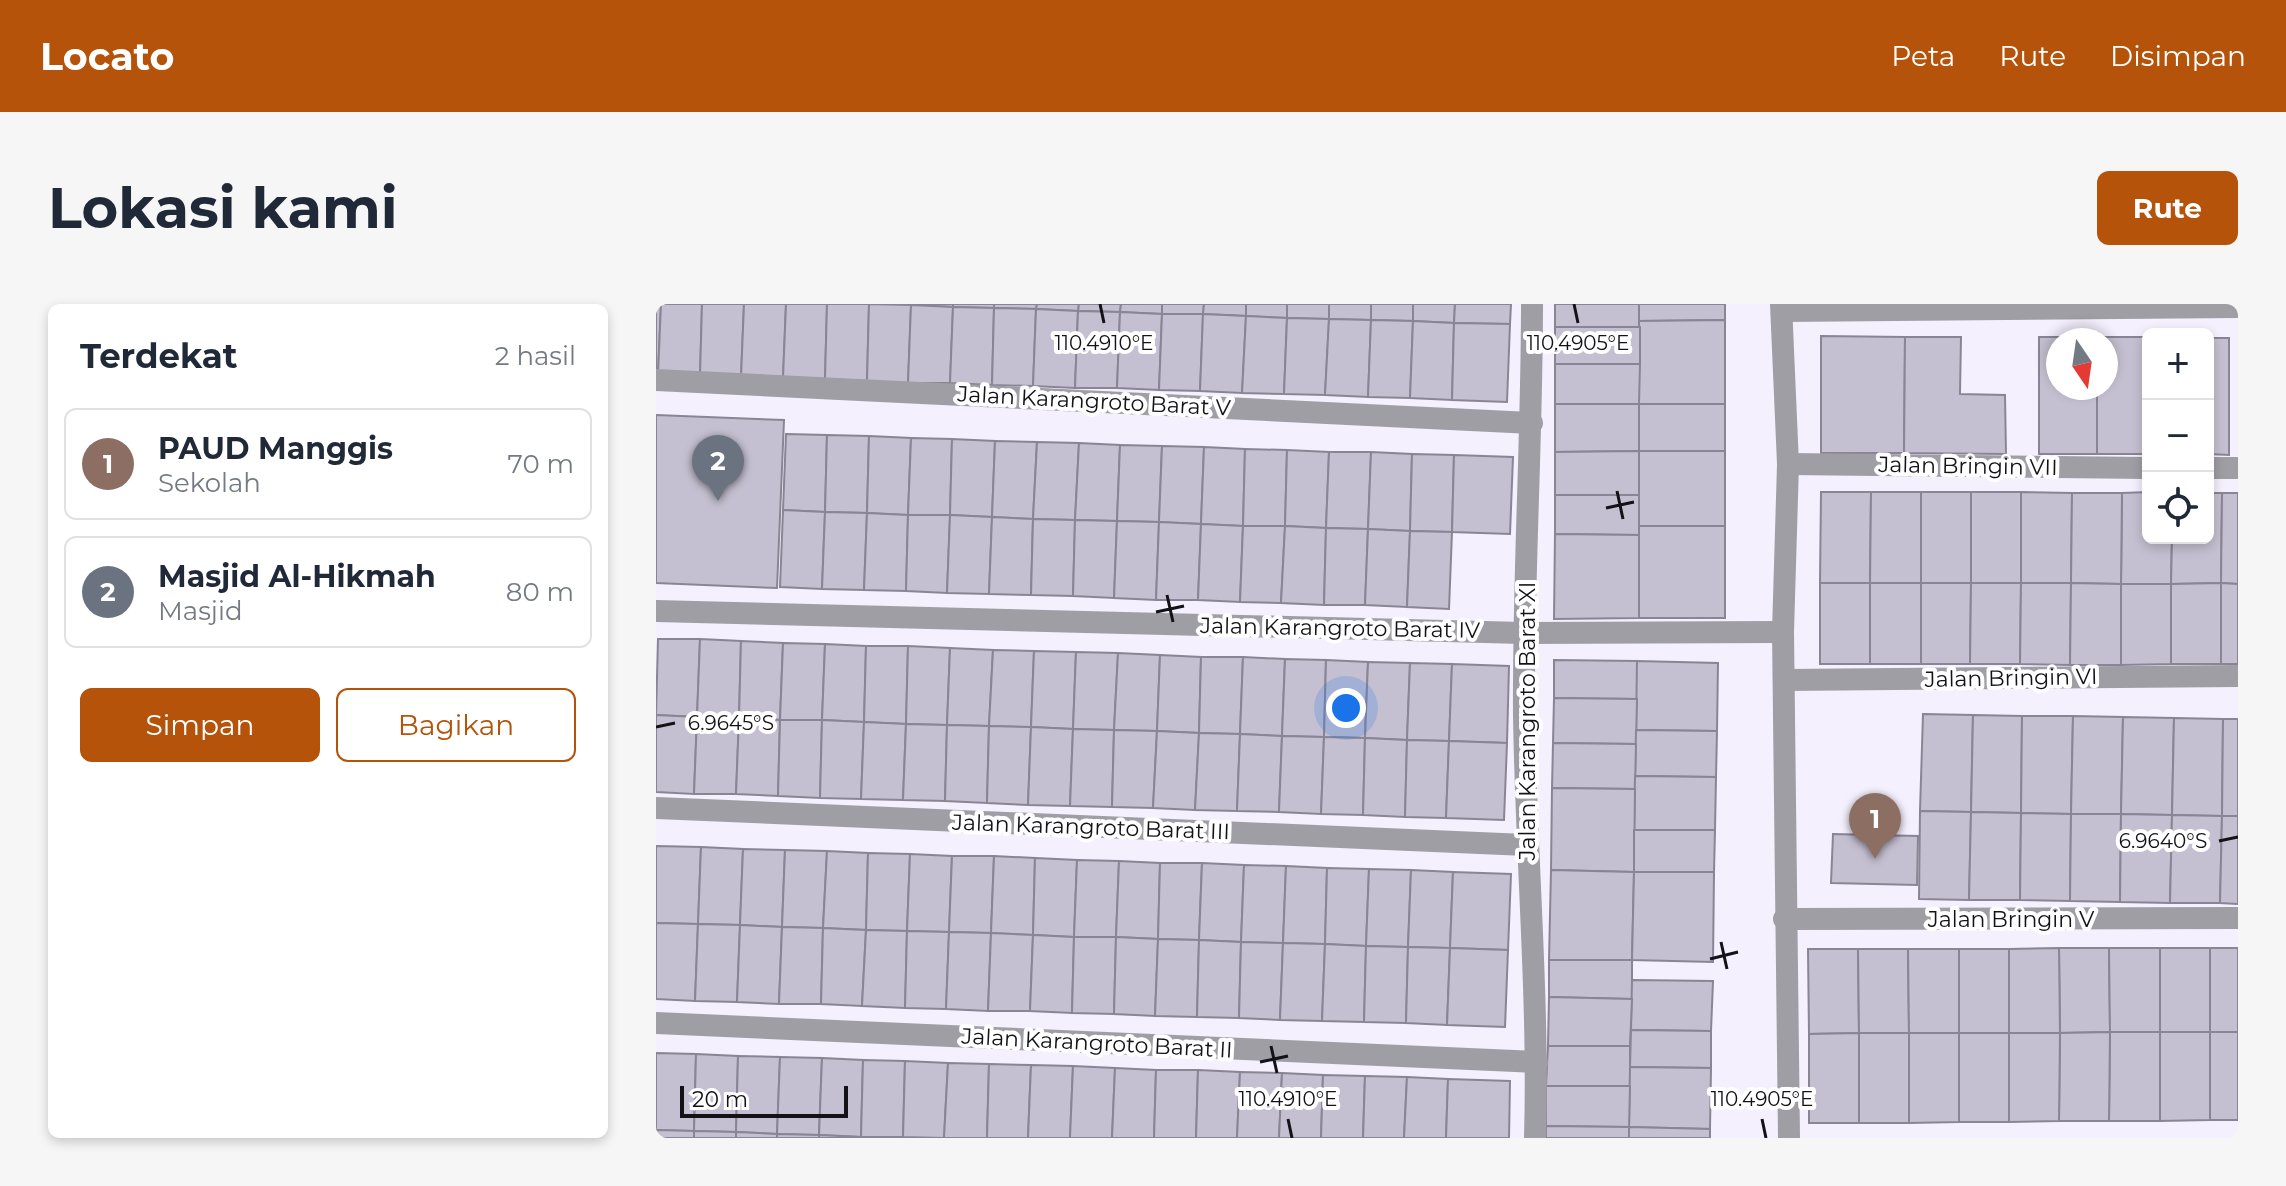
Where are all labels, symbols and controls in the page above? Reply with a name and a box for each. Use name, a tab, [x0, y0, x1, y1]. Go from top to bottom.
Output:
text: Locato	[40, 33, 174, 80]
text: Peta	[1891, 39, 1955, 73]
text: Rute	[1999, 39, 2066, 73]
text: Disimpan	[2110, 39, 2246, 73]
button: Rute	[2097, 171, 2238, 245]
text: Lokasi kami	[48, 174, 398, 242]
north arrow	[2046, 328, 2118, 400]
map controls	[2142, 328, 2214, 544]
button: +	[2142, 328, 2214, 400]
text: 110.4910°E	[1055, 331, 1153, 355]
text: 110.4905°E	[1527, 331, 1629, 355]
text: Terdekat	[80, 335, 238, 377]
text: 2 hasil	[495, 340, 576, 372]
street label: Jalan Karangroto Barat V	[956, 380, 1232, 422]
button: −	[2142, 400, 2214, 472]
text: PAUD Manggis	[158, 430, 393, 467]
pin: 2	[692, 435, 744, 501]
text: 1	[103, 448, 113, 480]
text: 70 m	[508, 448, 574, 480]
street label: Jalan Bringin VII	[1877, 451, 2058, 481]
text: Sekolah	[158, 467, 261, 499]
button: locate	[2142, 472, 2214, 544]
text: Masjid Al-Hikmah	[158, 558, 436, 595]
text: 2	[100, 576, 116, 608]
text: 80 m	[506, 576, 574, 608]
street label: Jalan Karangroto Barat XI	[1514, 582, 1541, 861]
text: Masjid	[158, 595, 243, 627]
street label: Jalan Karangroto Barat IV	[1199, 612, 1481, 644]
street label: Jalan Bringin VI	[1923, 663, 2098, 693]
button: Simpan	[80, 688, 320, 762]
button: Bagikan	[336, 688, 576, 762]
your location	[1326, 688, 1366, 728]
text: 6.9645°S	[688, 711, 774, 735]
pin: 1	[1849, 793, 1901, 859]
street label: Jalan Karangroto Barat III	[951, 809, 1230, 845]
text: 6.9640°S	[2119, 829, 2207, 853]
street label: Jalan Bringin V	[1927, 906, 2095, 933]
street label: Jalan Karangroto Barat II	[960, 1022, 1233, 1064]
scale bar	[680, 1082, 848, 1118]
text: 20 m	[692, 1086, 748, 1113]
text: 110.4910°E	[1239, 1087, 1337, 1111]
text: 110.4905°E	[1711, 1087, 1813, 1111]

